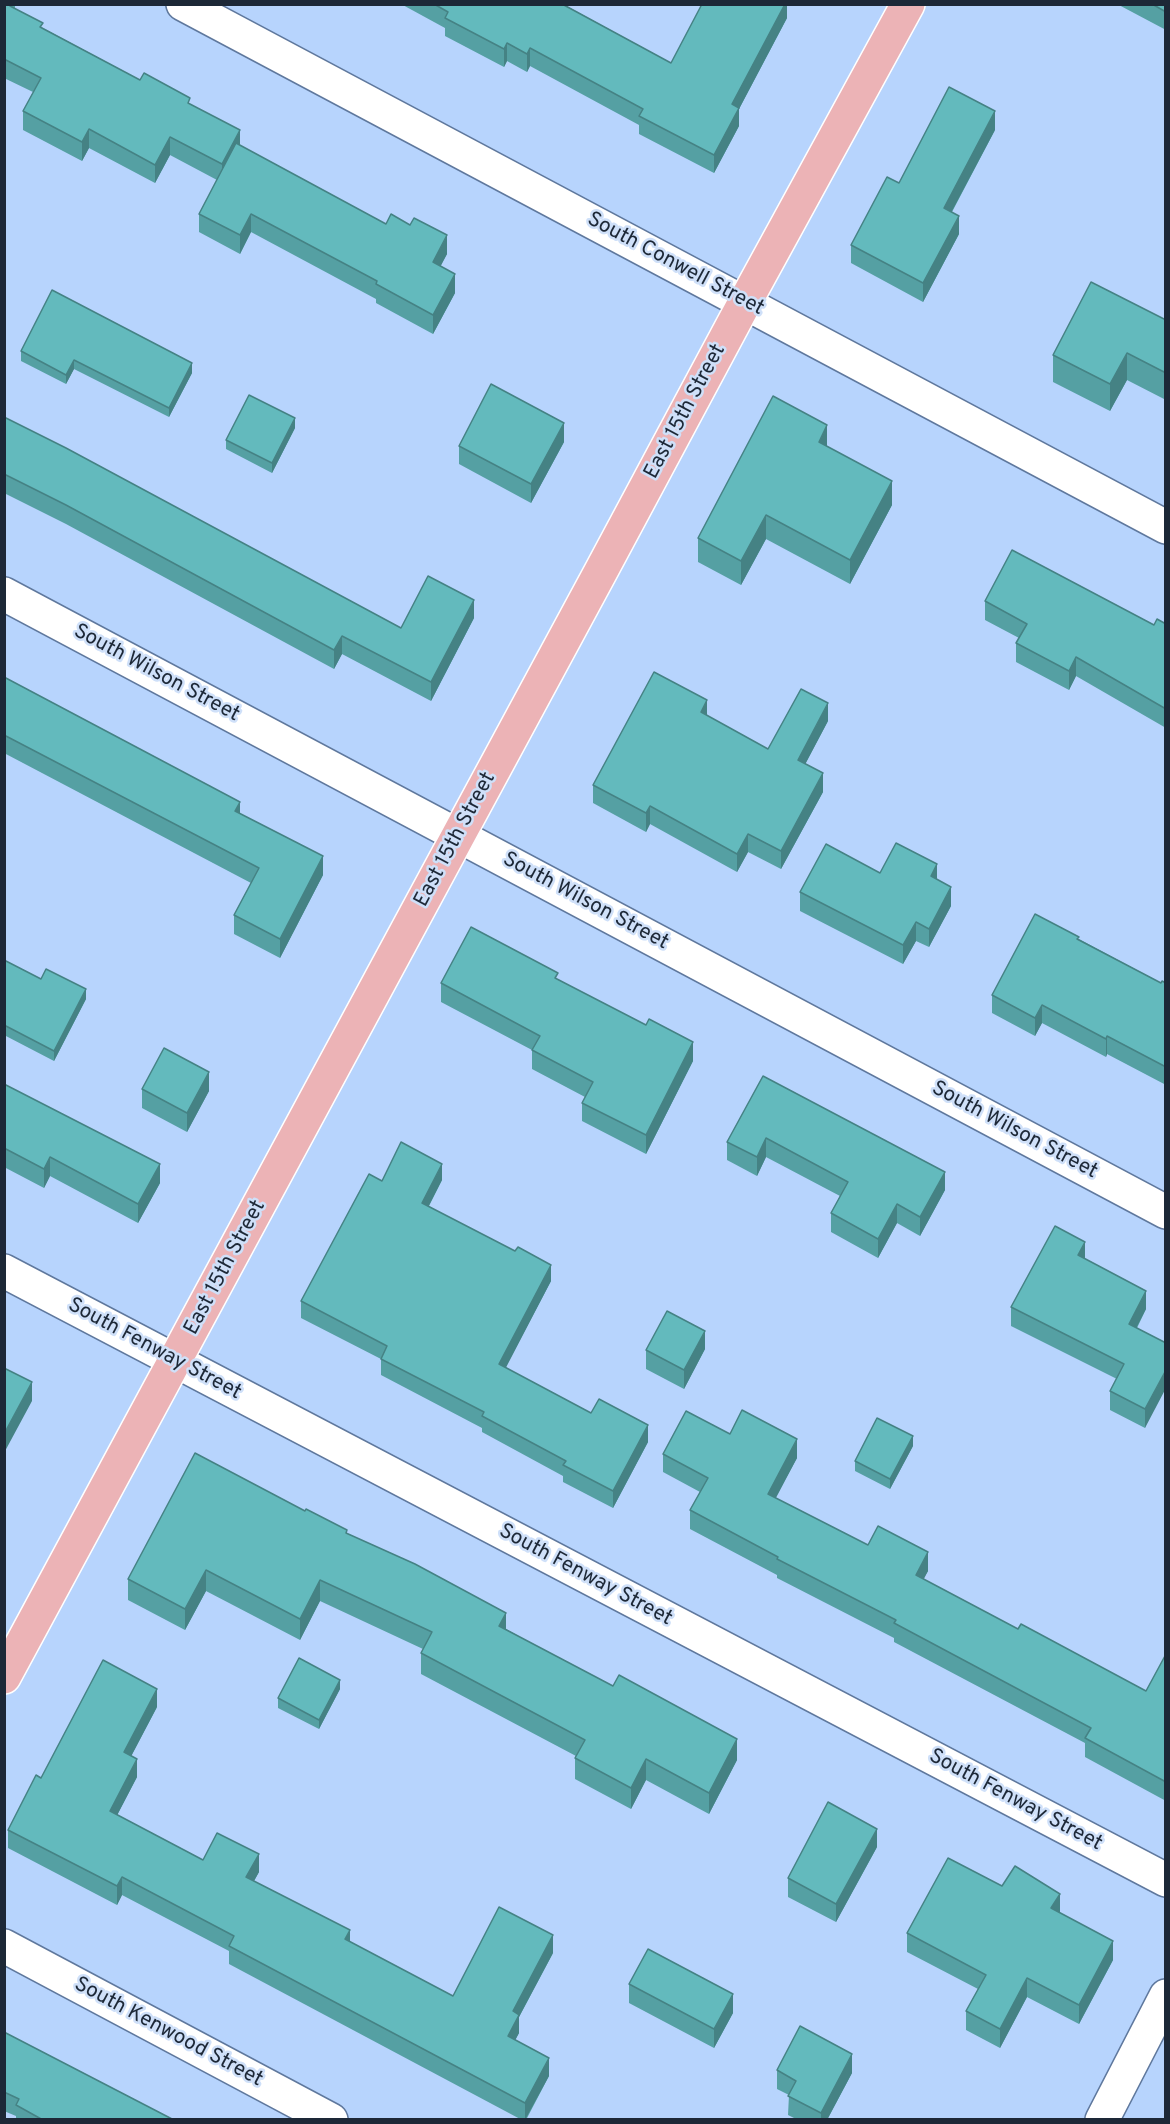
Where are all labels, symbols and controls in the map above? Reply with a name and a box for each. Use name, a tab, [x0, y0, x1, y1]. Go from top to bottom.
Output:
street label: South Conwell Street	[582, 208, 768, 322]
street label: East 15th Street	[640, 340, 732, 484]
street label: South Wilson Street	[69, 620, 243, 728]
street label: East 15th Street	[410, 768, 502, 912]
street label: South Wilson Street	[498, 848, 672, 956]
street label: South Wilson Street	[927, 1077, 1101, 1185]
street label: East 15th Street	[180, 1196, 272, 1340]
street label: South Fenway Street	[63, 1294, 245, 1406]
street label: South Fenway Street	[494, 1520, 676, 1632]
street label: South Fenway Street	[924, 1745, 1106, 1857]
street label: South Kenwood Street	[69, 1973, 267, 2093]

